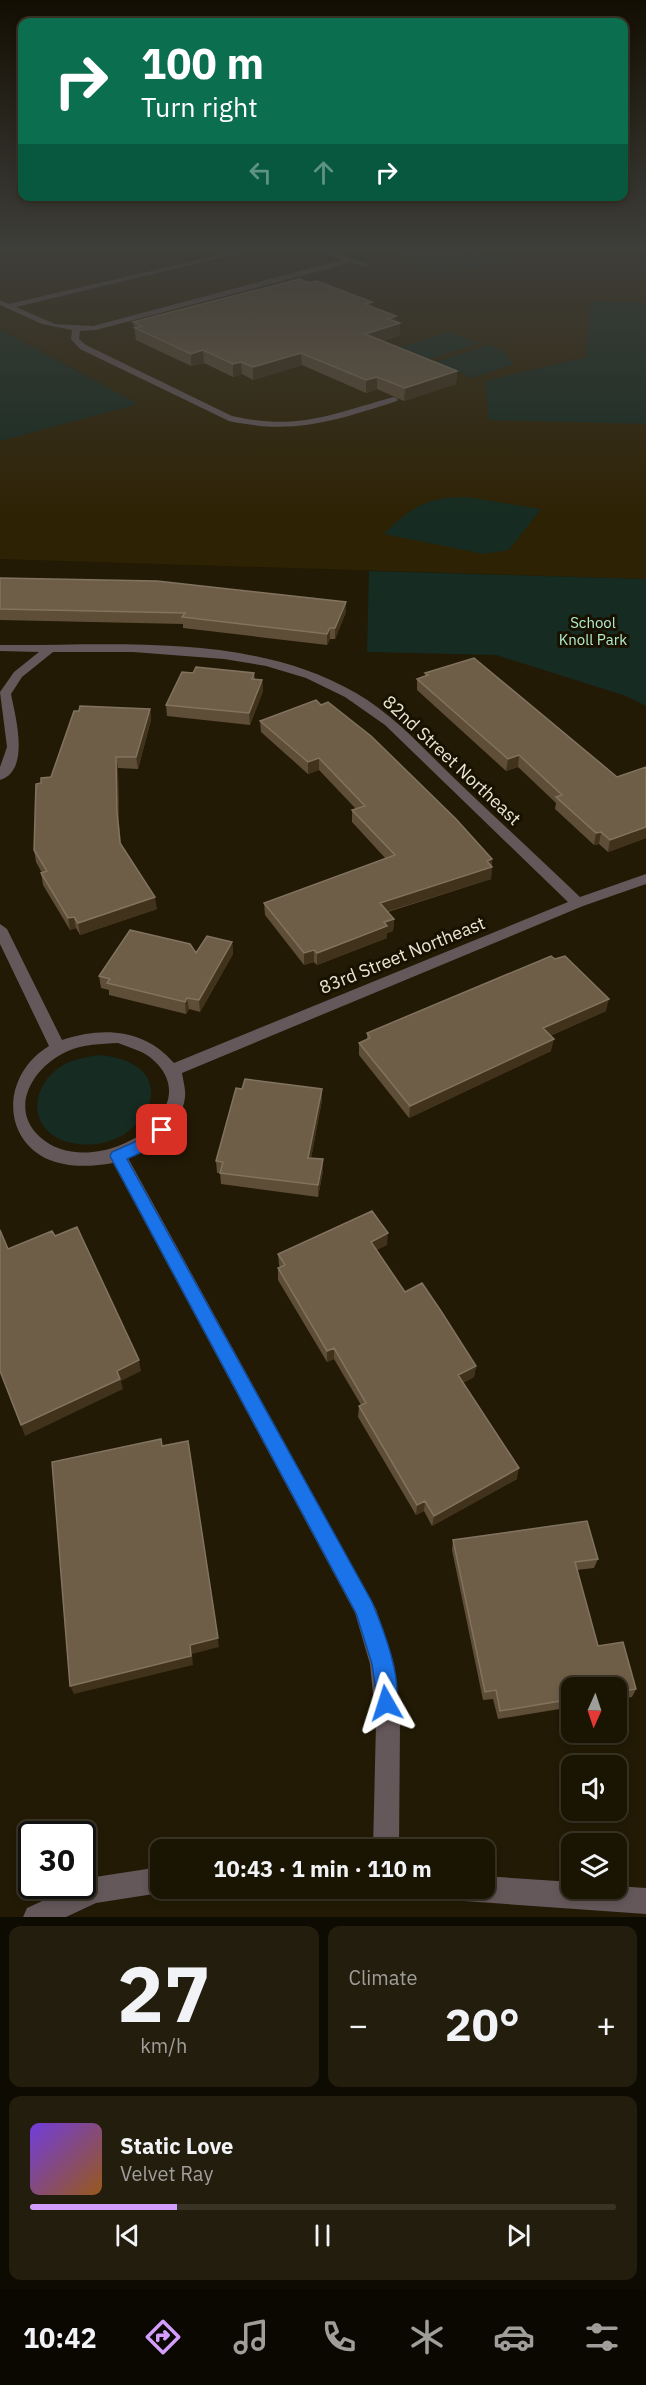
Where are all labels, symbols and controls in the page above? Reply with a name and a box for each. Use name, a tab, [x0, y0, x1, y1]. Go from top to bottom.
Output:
text: 100 m	[141, 36, 264, 91]
icon: right	[42, 42, 120, 120]
text: Turn right	[141, 89, 258, 124]
icon: left	[244, 156, 277, 189]
icon: ahead	[307, 156, 340, 189]
icon: right	[370, 156, 403, 189]
park label: School Knoll Park	[559, 613, 627, 649]
street label: 82nd Street Northeast	[378, 690, 526, 830]
street label: 83rd Street Northeast	[316, 911, 488, 999]
pin	[136, 1104, 187, 1155]
icon: arrive	[145, 1113, 178, 1146]
position arrow	[354, 1671, 418, 1735]
north arrow	[561, 1677, 627, 1743]
map controls	[561, 1677, 627, 1899]
button: sound	[561, 1755, 627, 1821]
speed limit sign: 30	[18, 1821, 96, 1899]
button: layers	[561, 1833, 627, 1899]
text: 10:43 · 1 min · 110 m	[213, 1854, 432, 1883]
text: 27	[117, 1942, 211, 2043]
text: Climate	[349, 1964, 417, 1991]
text: 20°	[445, 1995, 520, 2053]
text: −	[349, 2003, 368, 2046]
text: +	[596, 2003, 616, 2046]
text: km/h	[140, 2032, 187, 2059]
text: Static Love	[120, 2131, 233, 2160]
text: Velvet Ray	[120, 2160, 213, 2187]
icon: previous	[111, 2219, 144, 2252]
icon: pause	[306, 2219, 339, 2252]
icon: next	[502, 2219, 535, 2252]
icon: directions	[142, 2316, 184, 2358]
icon: music	[230, 2316, 272, 2358]
icon: phone	[318, 2316, 360, 2358]
icon: climate	[406, 2316, 448, 2358]
icon: car	[493, 2316, 535, 2358]
icon: filters	[581, 2316, 623, 2358]
text: 10:42	[23, 2320, 97, 2355]

